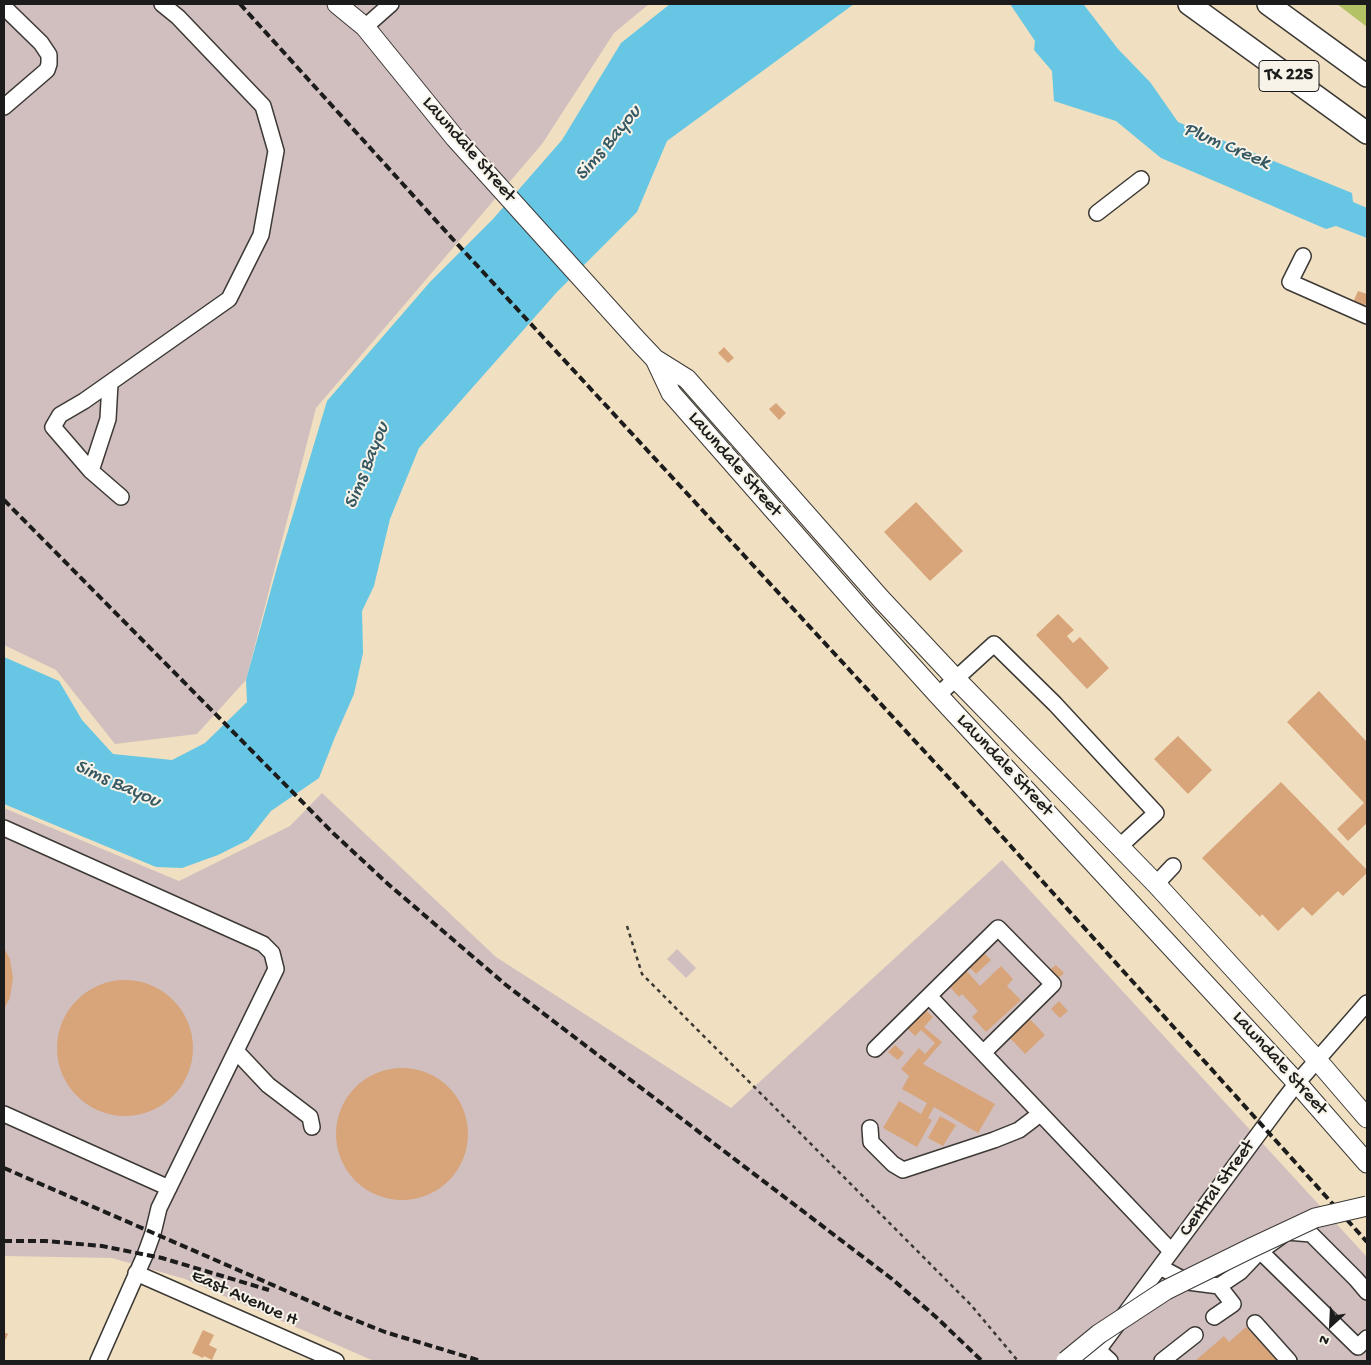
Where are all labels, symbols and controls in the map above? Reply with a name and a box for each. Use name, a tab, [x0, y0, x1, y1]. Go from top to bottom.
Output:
road number: TX 225	[1259, 60, 1319, 92]
street label: Lawndale Street	[416, 93, 520, 207]
water label: Sims Bayou	[571, 101, 647, 187]
water label: Plum Creek	[1179, 118, 1273, 176]
street label: Lawndale Street	[682, 408, 786, 522]
water label: Sims Bayou	[340, 419, 396, 513]
street label: Lawndale Street	[951, 710, 1057, 822]
water label: Sims Bayou	[71, 756, 163, 814]
street label: Lawndale Street	[1226, 1007, 1332, 1121]
street label: Central Street	[1175, 1136, 1261, 1242]
street label: East Avenue H	[187, 1265, 301, 1333]
north arrow	[1306, 1300, 1356, 1350]
text: N	[1317, 1329, 1332, 1349]

